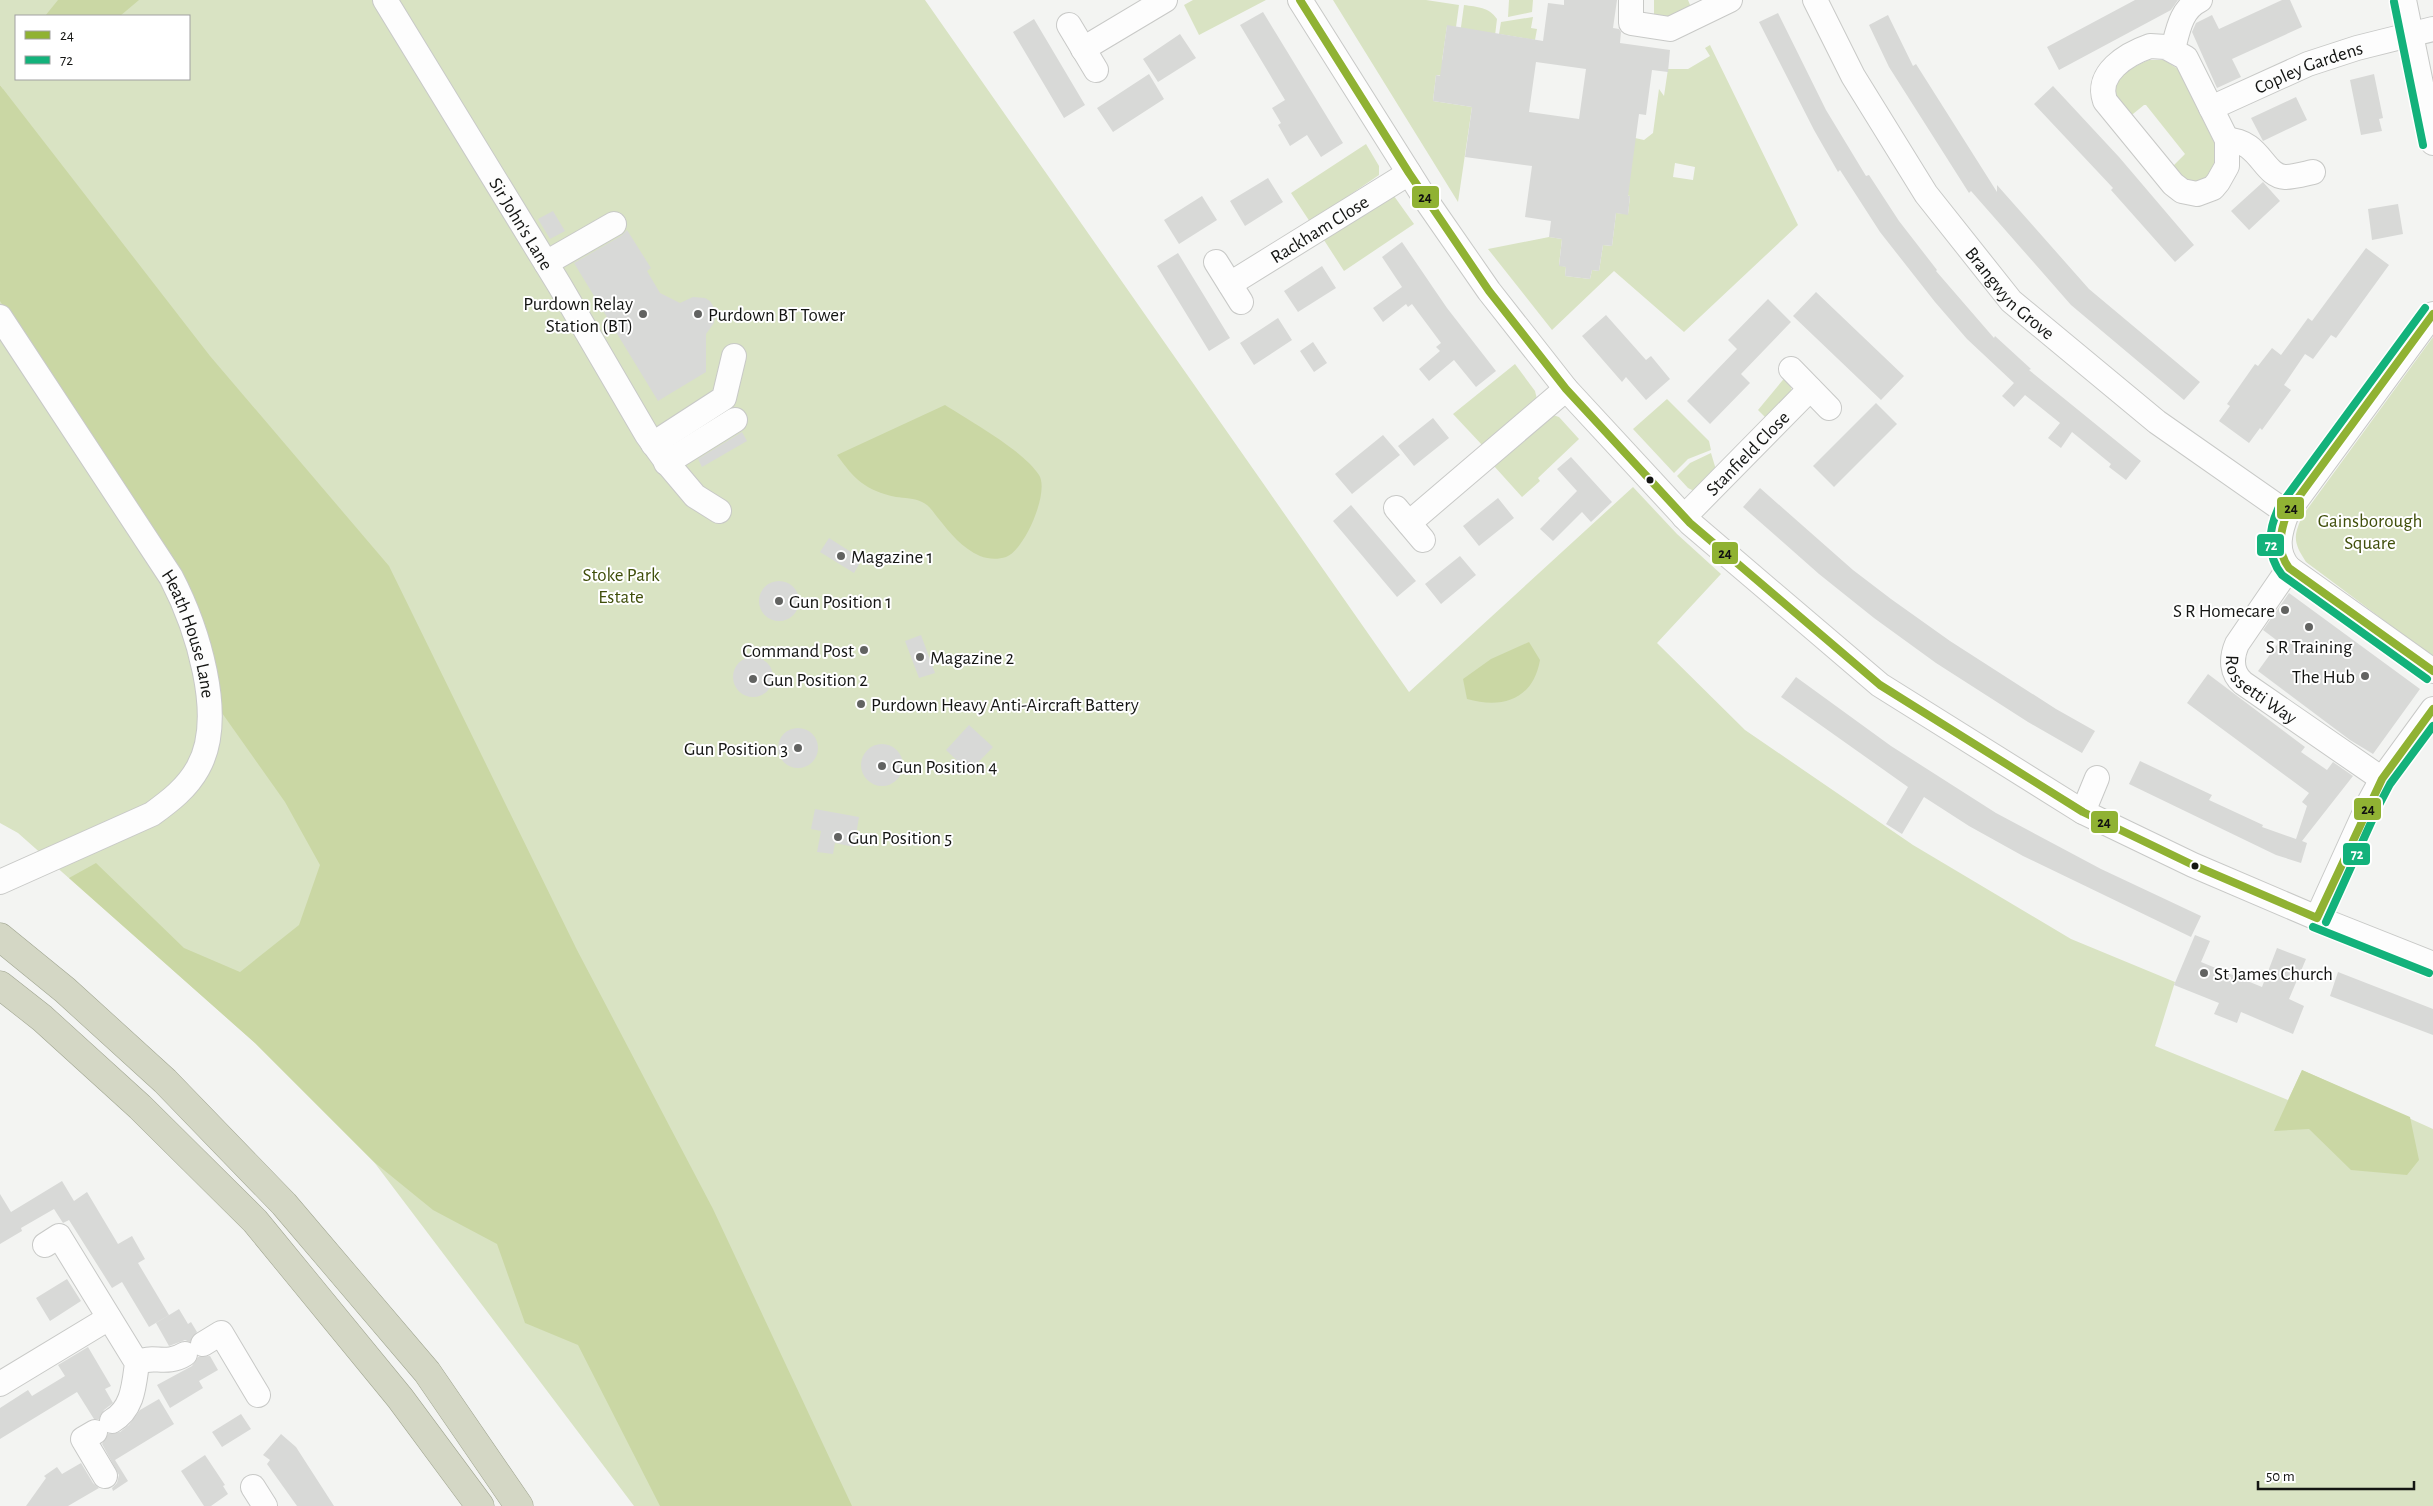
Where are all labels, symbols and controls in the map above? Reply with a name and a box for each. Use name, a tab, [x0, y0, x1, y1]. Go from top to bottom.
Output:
legend	[15, 15, 190, 80]
text: 24	[60, 28, 74, 43]
street label: Copley Gardens	[2252, 39, 2365, 98]
text: 72	[60, 53, 73, 68]
street label: Sir John's Lane	[485, 175, 556, 274]
line badge: 24	[1411, 185, 1440, 209]
text: 24	[1418, 191, 1432, 205]
street label: Rackham Close	[1268, 192, 1372, 267]
street label: Brangwyn Grove	[1961, 244, 2058, 344]
place label: Purdown Relay Station (BT)	[523, 295, 633, 336]
place label: Purdown BT Tower	[708, 306, 845, 325]
marker: Purdown Relay Station (BT)	[637, 308, 649, 320]
marker: Purdown BT Tower	[692, 308, 704, 320]
street label: Stanfield Close	[1703, 408, 1794, 500]
unlabelled marker	[1645, 475, 1655, 485]
line badge: 24	[2276, 496, 2305, 520]
text: 24	[2284, 502, 2298, 516]
park label: Gainsborough Square	[2318, 512, 2422, 553]
line badge: 72	[2256, 533, 2285, 557]
text: 72	[2265, 539, 2278, 553]
line badge: 24	[1711, 541, 1739, 565]
text: 24	[1718, 547, 1732, 561]
place label: Magazine 1	[851, 548, 933, 567]
marker: Magazine 1	[835, 550, 847, 562]
street label: Heath House Lane	[158, 566, 217, 699]
park label: Stoke Park Estate	[582, 566, 660, 607]
place label: Gun Position 1	[789, 593, 892, 612]
marker: Gun Position 1	[773, 595, 785, 607]
place label: S R Homecare	[2173, 602, 2275, 621]
marker: S R Homecare	[2279, 604, 2291, 616]
marker: S R Training	[2303, 621, 2315, 633]
place label: S R Training	[2266, 638, 2353, 657]
place label: Command Post	[742, 642, 854, 661]
marker: Command Post	[858, 644, 870, 656]
place label: Magazine 2	[930, 649, 1014, 668]
marker: Magazine 2	[914, 651, 926, 663]
street label: Rossetti Way	[2222, 655, 2300, 728]
place label: The Hub	[2292, 668, 2355, 687]
marker: The Hub	[2359, 670, 2371, 682]
place label: Gun Position 2	[763, 671, 868, 690]
marker: Gun Position 2	[747, 673, 759, 685]
place label: Purdown Heavy Anti-Aircraft Battery	[871, 696, 1139, 715]
marker: Purdown Heavy Anti-Aircraft Battery	[855, 698, 867, 710]
place label: Gun Position 3	[684, 740, 788, 759]
marker: Gun Position 3	[792, 742, 804, 754]
place label: Gun Position 4	[892, 758, 997, 777]
marker: Gun Position 4	[876, 760, 888, 772]
line badge: 24	[2353, 797, 2382, 821]
text: 24	[2361, 803, 2375, 817]
line badge: 24	[2090, 810, 2119, 834]
text: 24	[2097, 816, 2111, 830]
place label: Gun Position 5	[848, 829, 952, 848]
marker: Gun Position 5	[832, 831, 844, 843]
line badge: 72	[2342, 842, 2371, 866]
text: 72	[2351, 848, 2364, 862]
unlabelled marker	[2190, 861, 2200, 871]
place label: St James Church	[2214, 965, 2333, 984]
marker: St James Church	[2198, 967, 2210, 979]
scale bar	[2258, 1458, 2414, 1490]
text: 50 m	[2266, 1469, 2295, 1484]

